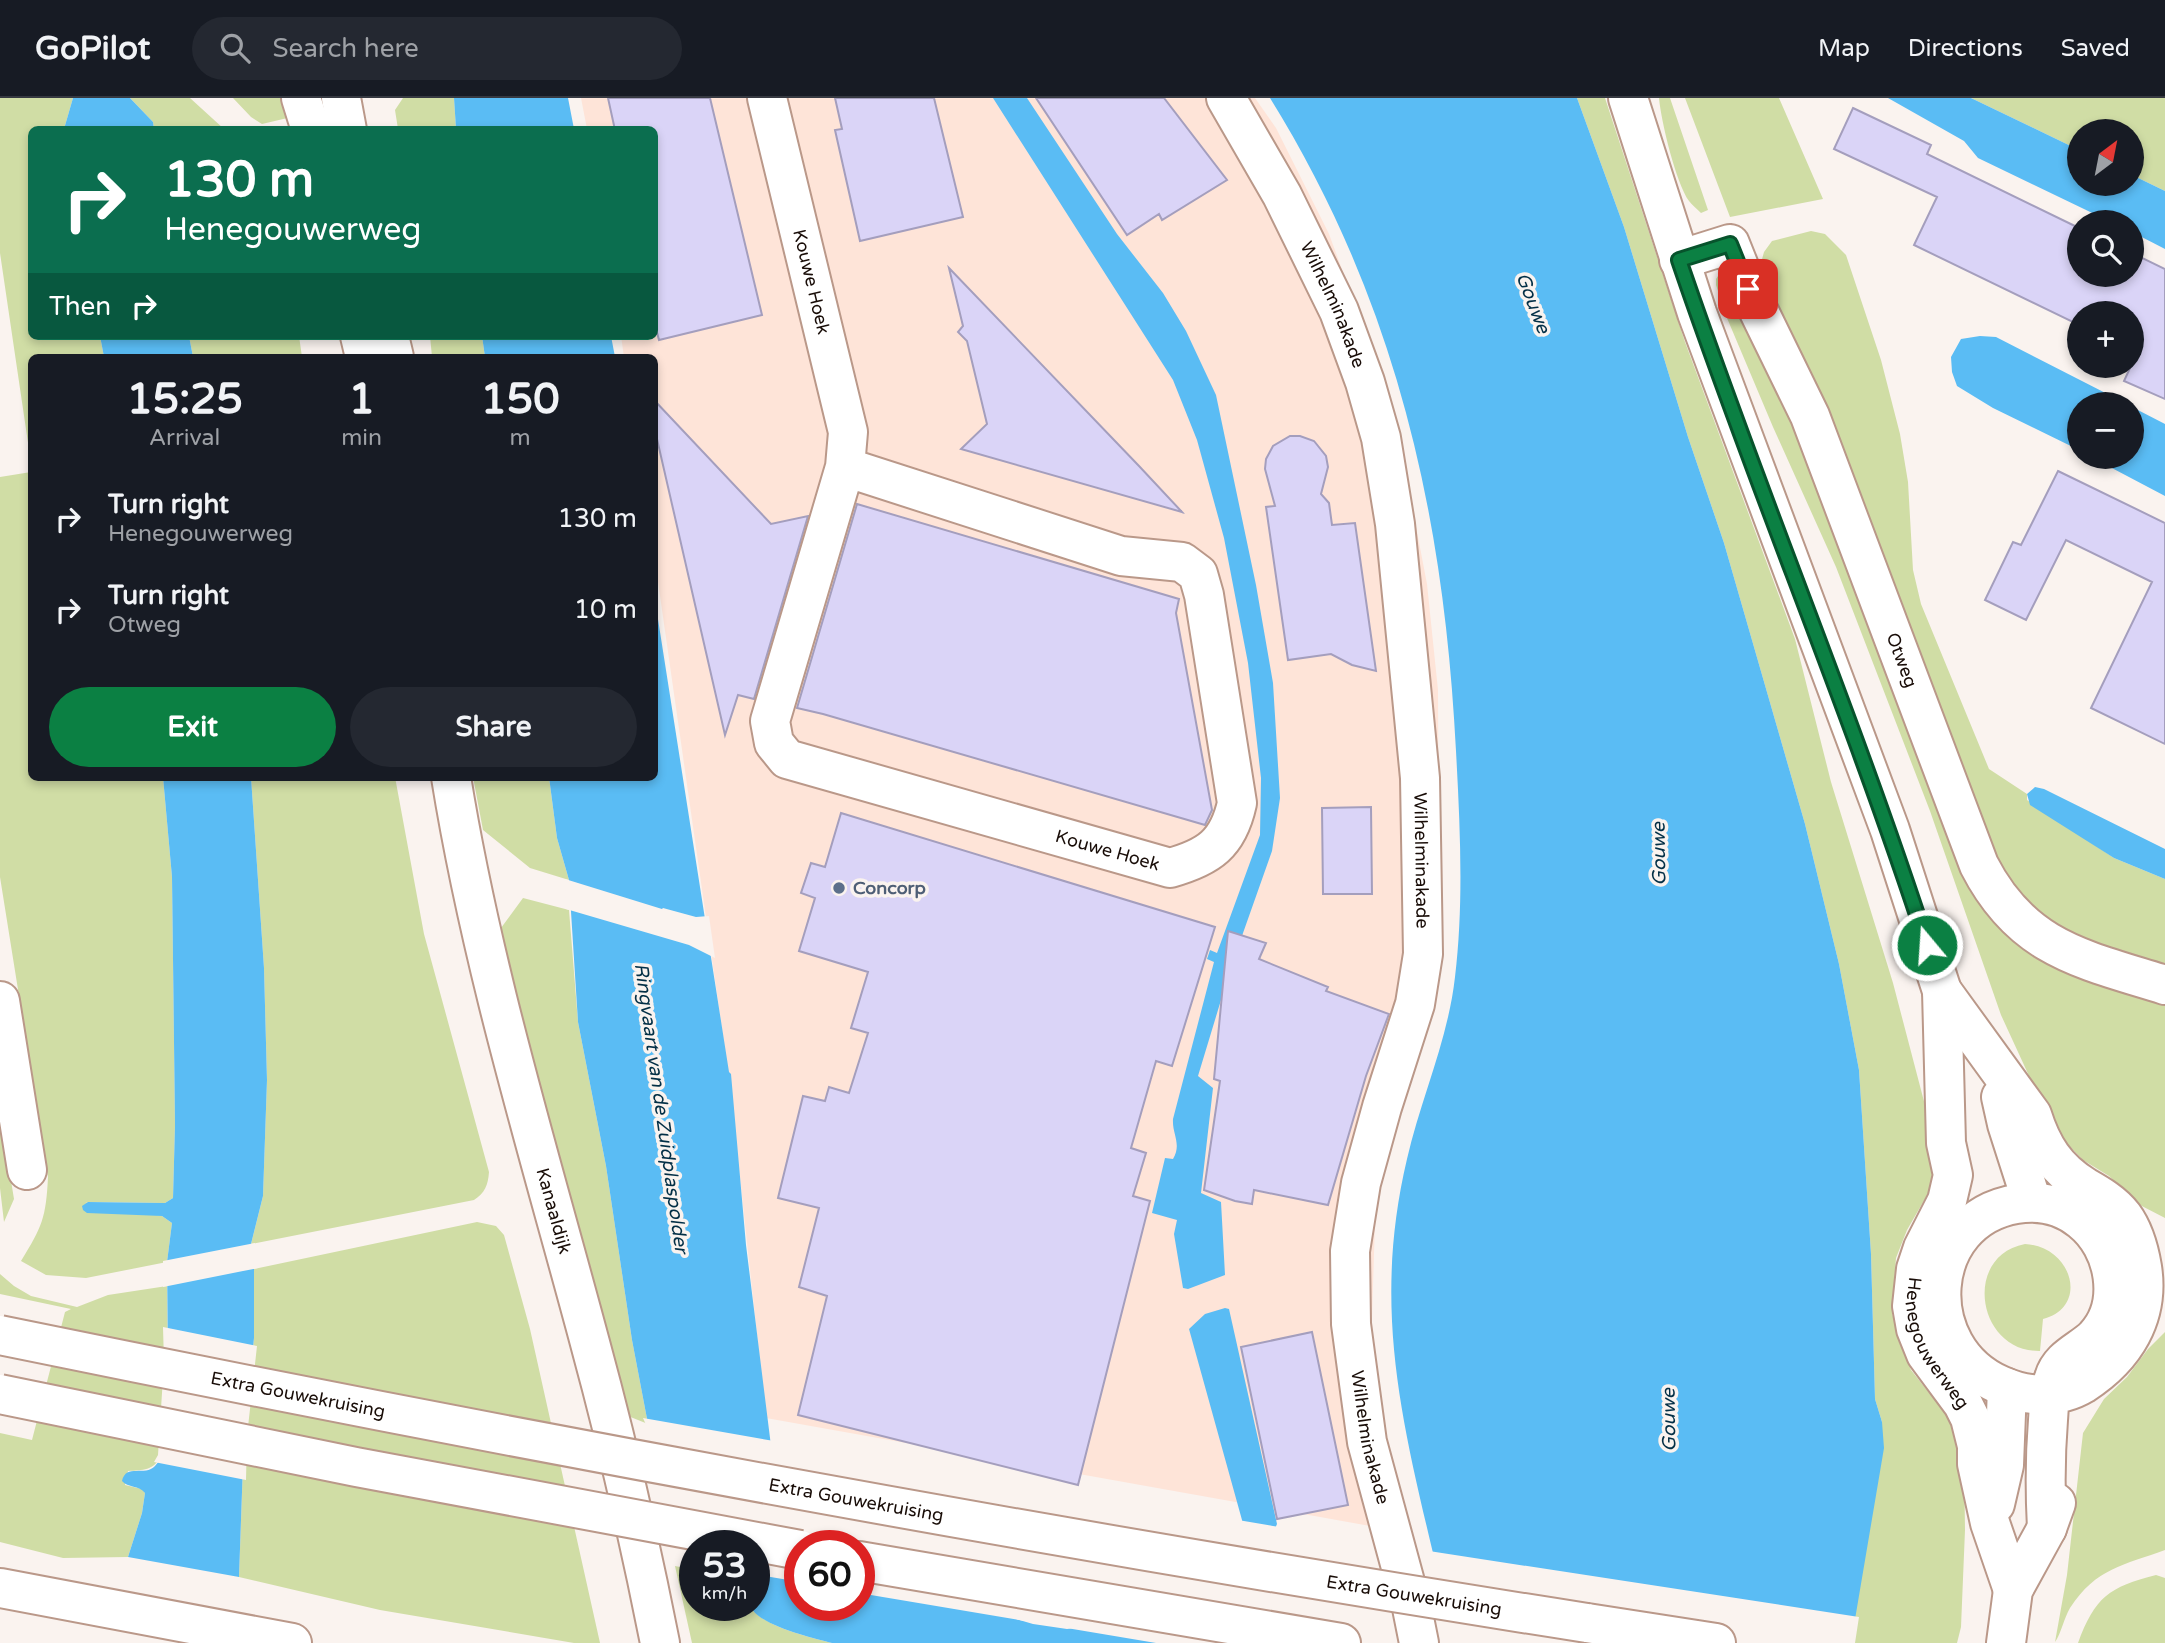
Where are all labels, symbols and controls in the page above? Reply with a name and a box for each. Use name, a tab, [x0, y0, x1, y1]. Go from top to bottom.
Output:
search box	[192, 17, 682, 80]
text: GoPilot	[35, 29, 150, 68]
icon: search	[216, 29, 254, 67]
text: Search here	[272, 33, 419, 64]
text: Map	[1818, 34, 1870, 63]
text: Directions	[1908, 34, 2023, 63]
text: Saved	[2061, 34, 2130, 63]
north arrow	[2067, 119, 2144, 196]
map controls	[2067, 119, 2144, 469]
text: 130 m	[164, 151, 314, 210]
icon: right	[49, 154, 140, 245]
button: search	[2067, 210, 2144, 287]
text: Henegouwerweg	[164, 211, 421, 249]
street label: Kouwe Hoek	[788, 227, 835, 337]
street label: Wilhelminakade	[1295, 238, 1370, 371]
pin	[1718, 259, 1778, 319]
water label: Gouwe	[1511, 270, 1555, 338]
icon: arrive	[1729, 270, 1767, 308]
icon: right	[125, 287, 163, 325]
text: Then	[49, 291, 111, 322]
button: +	[2067, 301, 2144, 378]
text: 15:25	[126, 374, 243, 425]
text: 1	[348, 374, 375, 425]
text: 150	[480, 374, 560, 425]
button: −	[2067, 392, 2144, 469]
text: Arrival	[149, 424, 220, 452]
text: min	[341, 424, 382, 452]
text: m	[509, 424, 531, 452]
text: Turn right	[108, 489, 229, 520]
icon: right	[49, 500, 87, 538]
text: 130 m	[557, 503, 637, 534]
text: Henegouwerweg	[108, 520, 293, 548]
text: Turn right	[108, 580, 229, 611]
icon: right	[49, 591, 87, 629]
text: 10 m	[574, 594, 637, 625]
text: Otweg	[108, 611, 181, 639]
street label: Otweg	[1881, 629, 1922, 691]
button: Exit	[49, 687, 336, 767]
button: Share	[350, 687, 637, 767]
street label: Wilhelminakade	[1409, 792, 1434, 929]
water label: Gouwe	[1647, 821, 1671, 886]
street label: Kouwe Hoek	[1053, 825, 1162, 876]
place label: Concorp	[853, 877, 926, 899]
marker: Concorp	[831, 880, 847, 896]
position arrow	[1890, 908, 1964, 982]
water label: Ringvaart van de Zuidplaspolder	[630, 962, 693, 1257]
street label: Kanaaldijk	[531, 1165, 576, 1256]
street label: Henegouwerweg	[1900, 1276, 1974, 1413]
street label: Extra Gouwekruising	[209, 1367, 387, 1423]
street label: Wilhelminakade	[1346, 1369, 1394, 1507]
water label: Gouwe	[1657, 1387, 1681, 1452]
street label: Extra Gouwekruising	[767, 1473, 945, 1526]
speed limit sign: 60	[784, 1530, 875, 1621]
text: 53	[703, 1545, 746, 1587]
street label: Extra Gouwekruising	[1325, 1570, 1503, 1620]
text: km/h	[702, 1582, 747, 1604]

